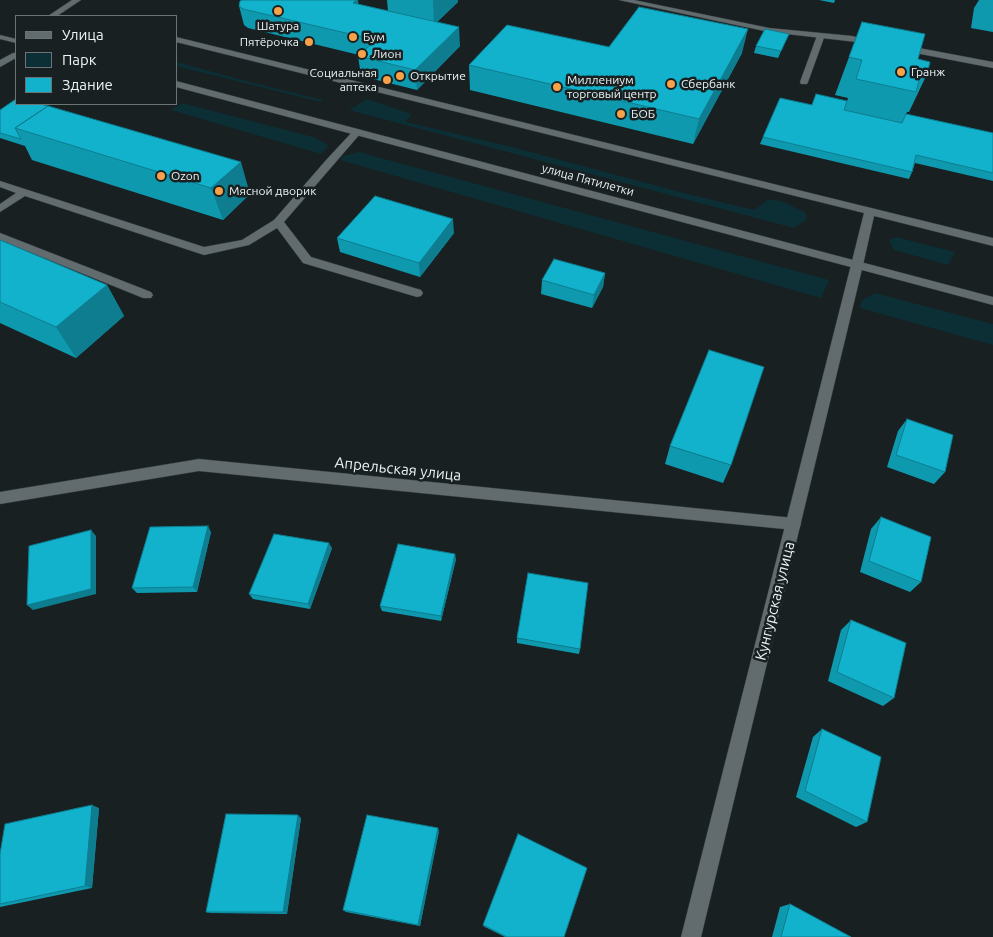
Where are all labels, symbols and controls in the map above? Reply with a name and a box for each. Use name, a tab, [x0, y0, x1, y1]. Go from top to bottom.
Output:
marker: Шатура	[272, 5, 284, 17]
legend	[15, 15, 178, 105]
place label: Шатура	[257, 19, 299, 33]
text: Улица	[62, 26, 104, 43]
place label: Бум	[363, 30, 385, 44]
marker: Бум	[347, 31, 359, 43]
place label: Пятёрочка	[240, 35, 299, 49]
marker: Пятёрочка	[303, 36, 315, 48]
place label: Лион	[372, 47, 401, 61]
marker: Лион	[356, 48, 368, 60]
text: Парк	[62, 51, 97, 68]
place label: Гранж	[911, 65, 945, 79]
place label: Социальная аптека	[310, 66, 377, 94]
marker: Гранж	[895, 66, 907, 78]
place label: Открытие	[410, 69, 466, 83]
marker: Открытие	[394, 70, 406, 82]
place label: Миллениум торговый центр	[567, 73, 657, 101]
marker: Социальная аптека	[381, 74, 393, 86]
text: Здание	[62, 76, 113, 93]
place label: Сбербанк	[681, 77, 735, 91]
marker: Сбербанк	[665, 78, 677, 90]
marker: Миллениум торговый центр	[551, 81, 563, 93]
place label: БОБ	[631, 107, 655, 121]
marker: БОБ	[615, 108, 627, 120]
street label: улица Пятилетки	[540, 161, 636, 199]
place label: Ozon	[171, 169, 200, 183]
marker: Ozon	[155, 170, 167, 182]
place label: Мясной дворик	[229, 184, 316, 198]
marker: Мясной дворик	[213, 185, 225, 197]
street label: Апрельская улица	[334, 453, 462, 485]
street label: Кунгурская улица	[752, 540, 798, 662]

